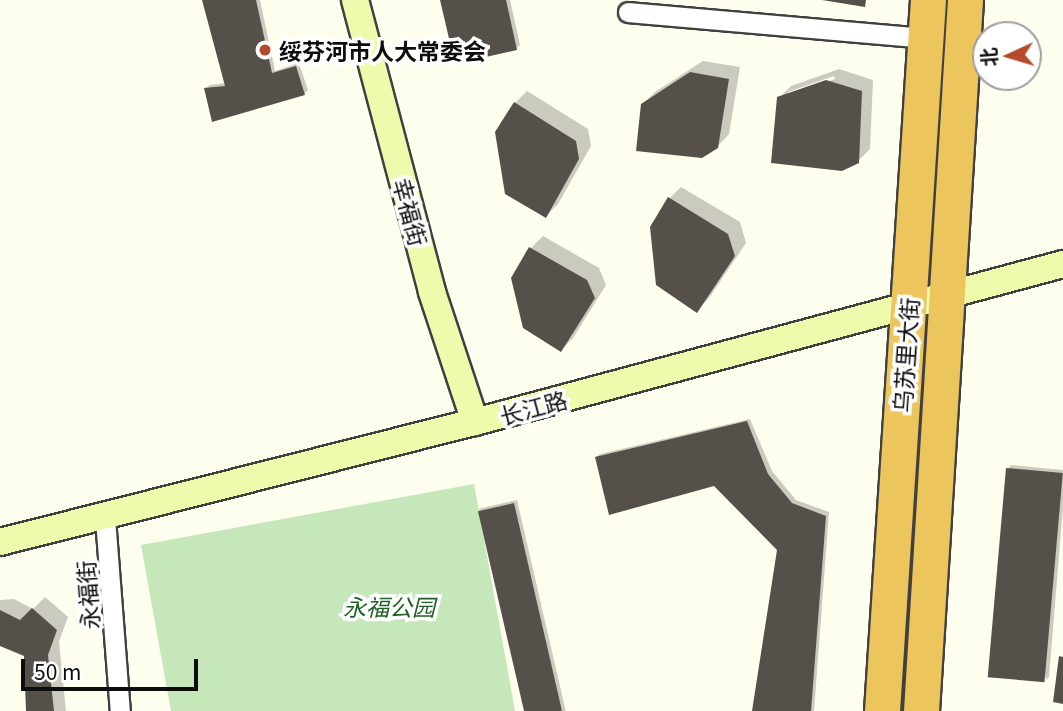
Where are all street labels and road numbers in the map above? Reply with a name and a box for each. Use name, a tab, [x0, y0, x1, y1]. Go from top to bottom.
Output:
street label: 幸福街	[389, 175, 433, 249]
street label: 乌苏里大街	[887, 297, 923, 413]
street label: 长江路	[496, 385, 570, 429]
street label: 永福街	[71, 560, 103, 630]

